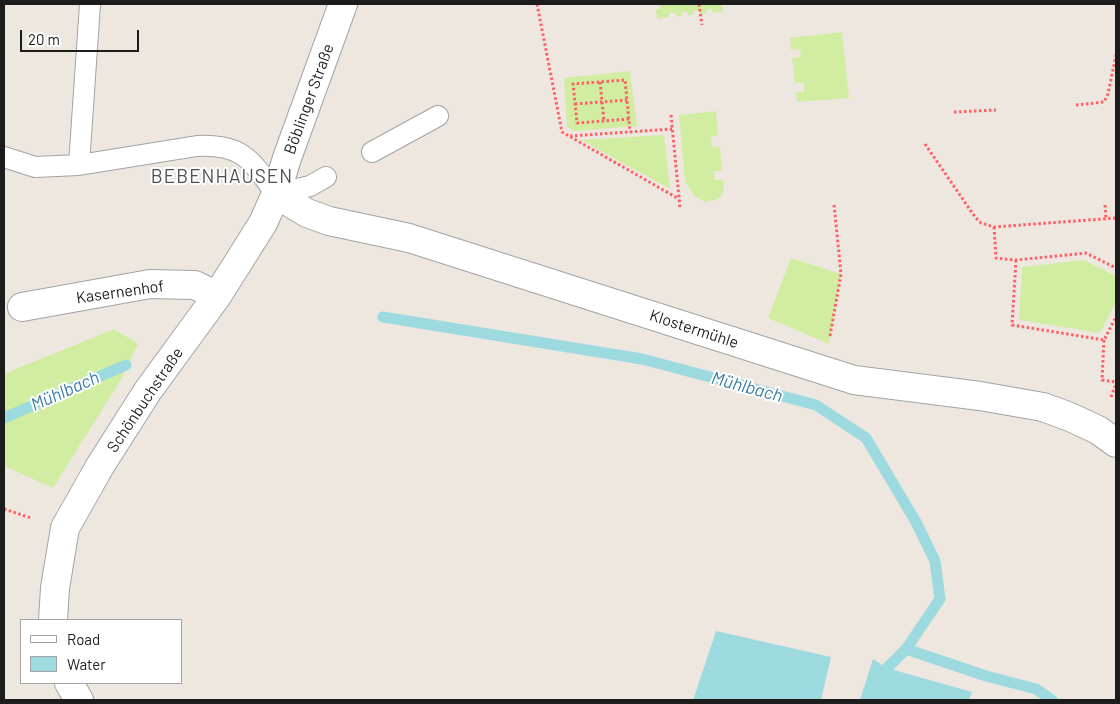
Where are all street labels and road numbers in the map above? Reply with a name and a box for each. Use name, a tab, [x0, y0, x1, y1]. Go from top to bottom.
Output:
street label: Böblinger Straße	[280, 41, 338, 157]
street label: Kasernenhof	[75, 276, 165, 308]
street label: Klostermühle	[647, 306, 741, 352]
street label: Schönbuchstraße	[103, 344, 187, 456]

